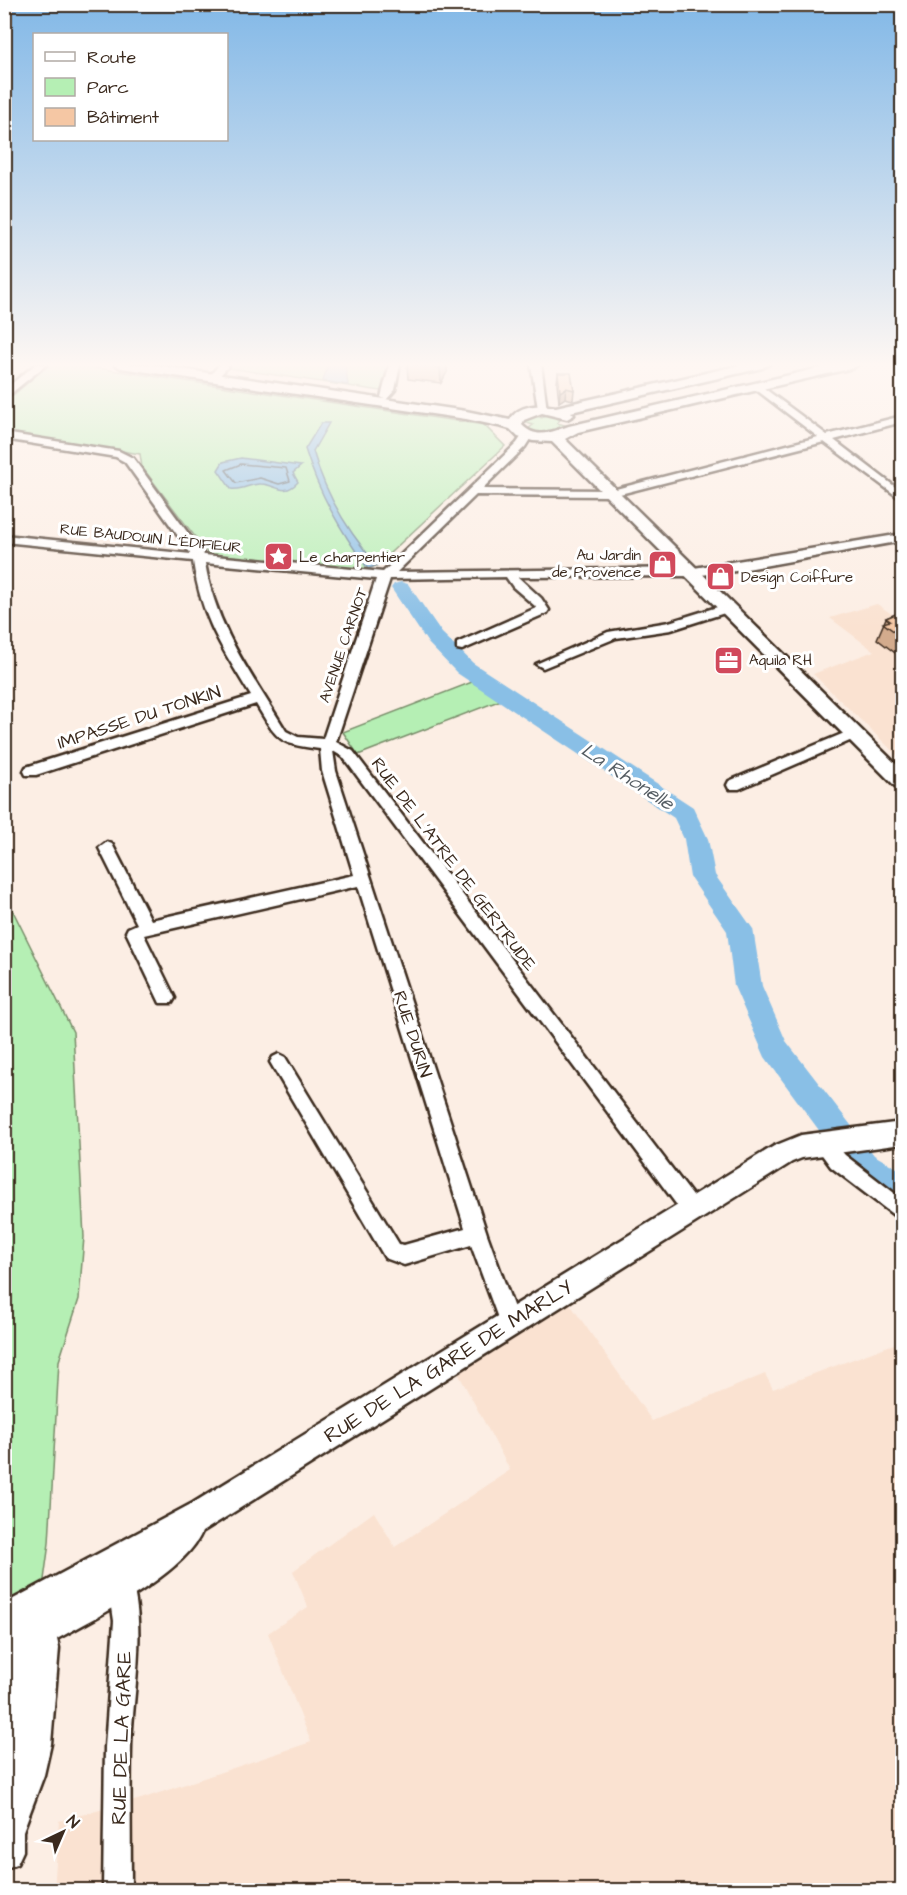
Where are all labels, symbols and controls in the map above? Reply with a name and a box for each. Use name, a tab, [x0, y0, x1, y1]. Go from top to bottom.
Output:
legend	[33, 33, 228, 141]
text: Route	[87, 45, 136, 70]
text: Parc	[87, 75, 129, 100]
text: Bâtiment	[87, 105, 160, 130]
street label: RUE BAUDOUIN L'ÉDIFIEUR	[59, 518, 243, 559]
place icon: Le charpentier	[262, 541, 294, 573]
place label: Au Jardin de Provence	[552, 545, 641, 583]
place label: Le charpentier	[299, 547, 405, 568]
shop icon: Au Jardin de Provence	[646, 548, 678, 580]
shop icon: Design Coiffure	[704, 561, 736, 593]
place label: Design Coiffure	[741, 567, 853, 589]
street label: AVENUE CARNOT	[314, 584, 373, 705]
office icon: Aquila RH	[712, 644, 744, 676]
place label: Aquila RH	[749, 650, 812, 671]
street label: IMPASSE DU TONKIN	[54, 679, 224, 756]
water label: La Rhonelle	[576, 736, 680, 818]
street label: RUE DE L'ATRE DE GERTRUDE	[365, 753, 542, 976]
street label: RUE DURIN	[387, 988, 438, 1081]
street label: RUE DE LA GARE DE MARLY	[318, 1273, 578, 1450]
street label: RUE DE LA GARE	[104, 1650, 139, 1825]
north arrow	[33, 1802, 93, 1862]
text: N	[61, 1811, 84, 1833]

